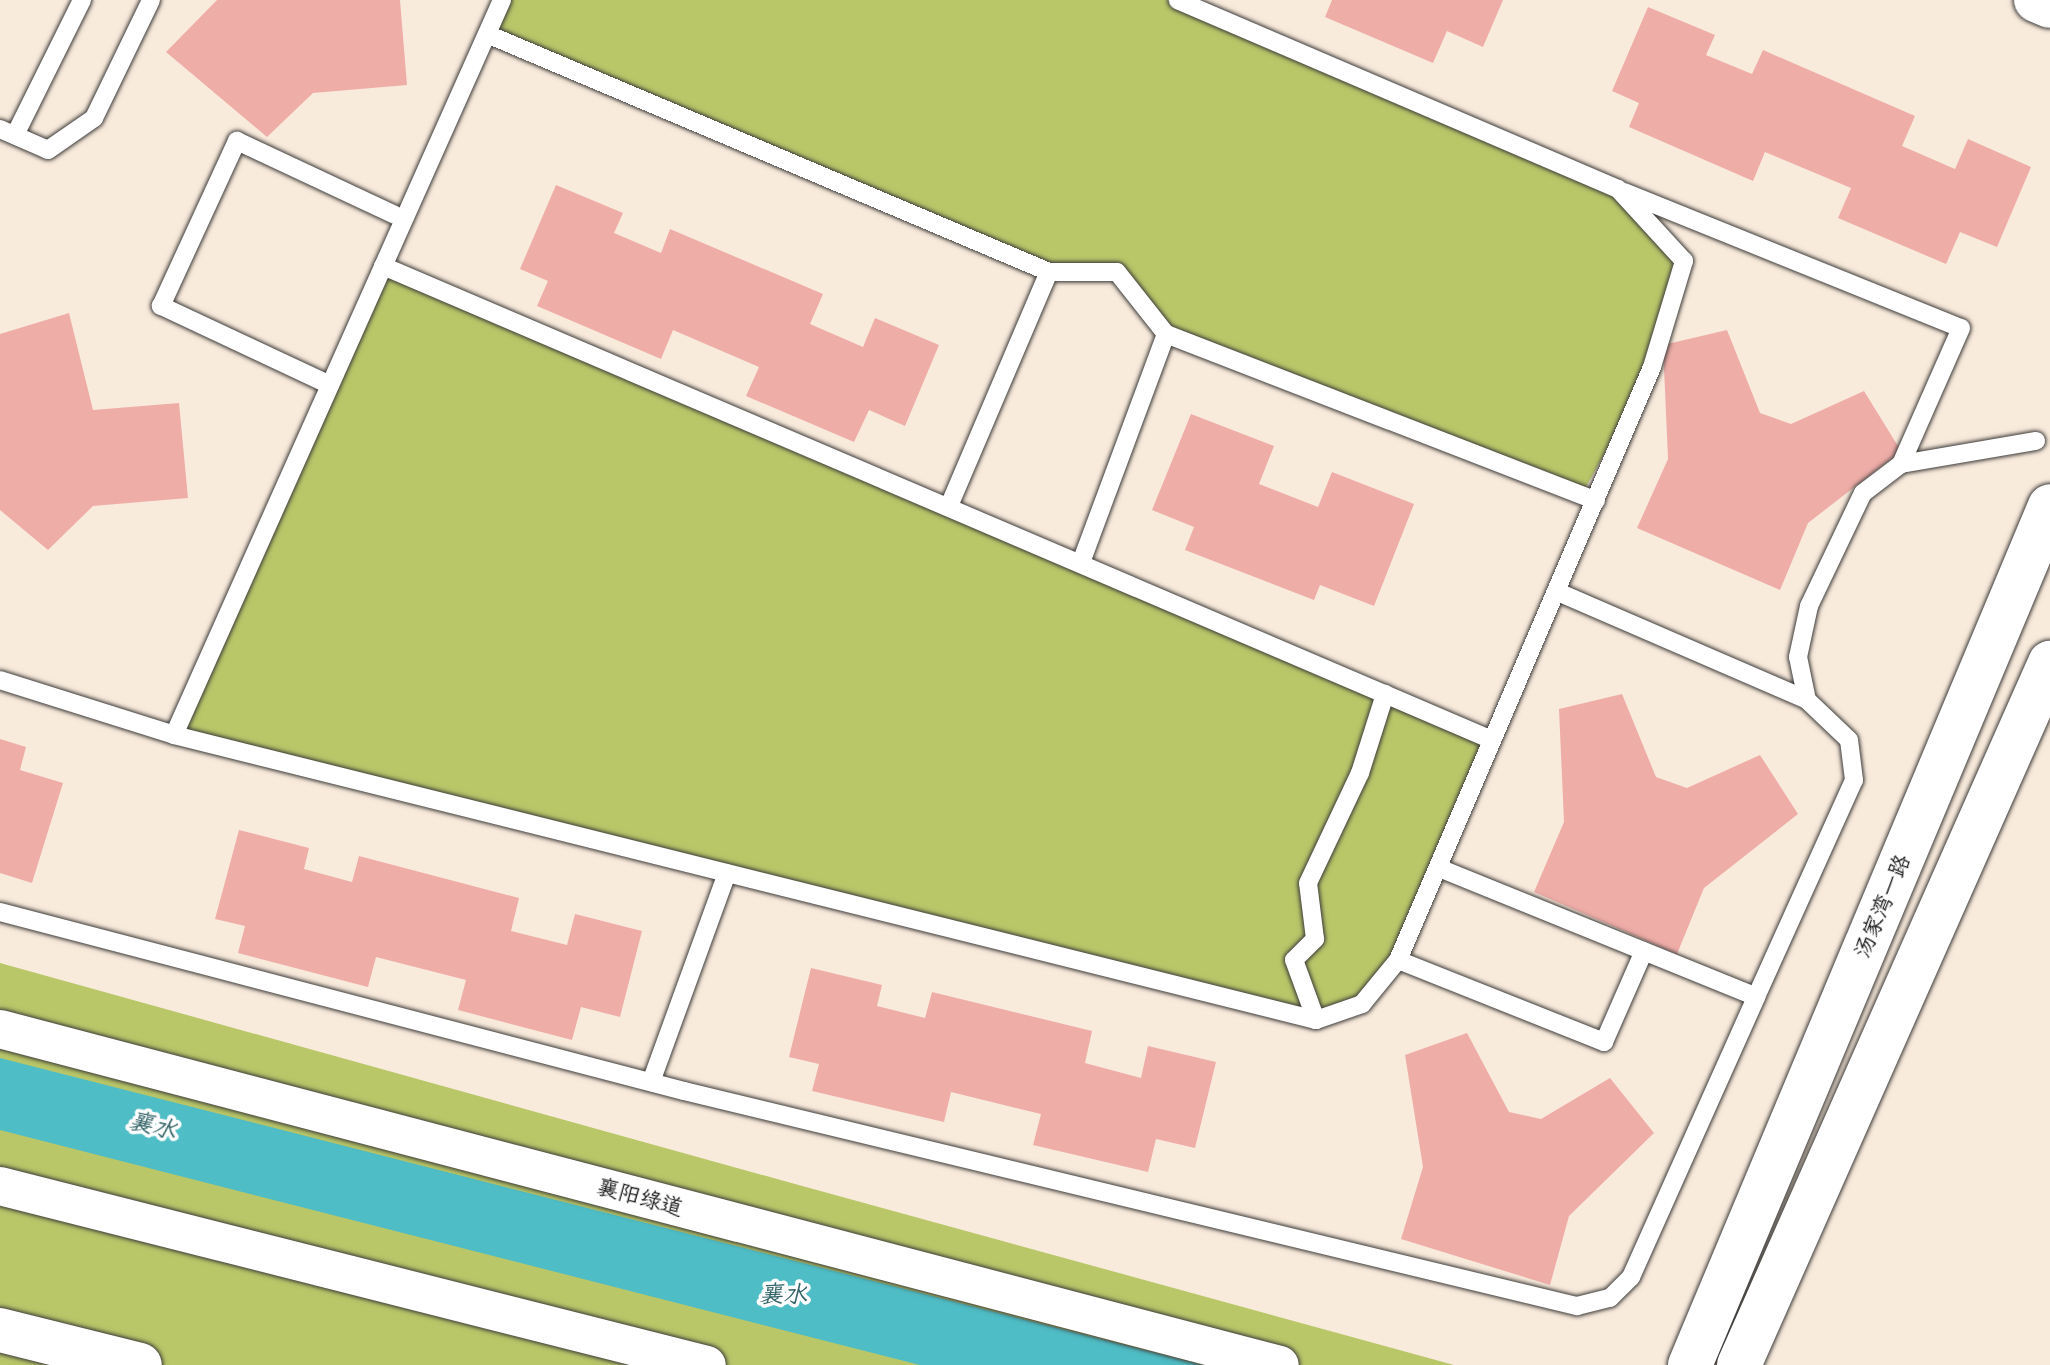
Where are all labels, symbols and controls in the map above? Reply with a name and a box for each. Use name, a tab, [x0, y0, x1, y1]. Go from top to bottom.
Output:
street label: 汤家湾一路	[1848, 850, 1916, 962]
water label: 襄水	[126, 1105, 180, 1145]
street label: 襄阳绿道	[594, 1173, 686, 1221]
water label: 襄水	[759, 1280, 807, 1308]

